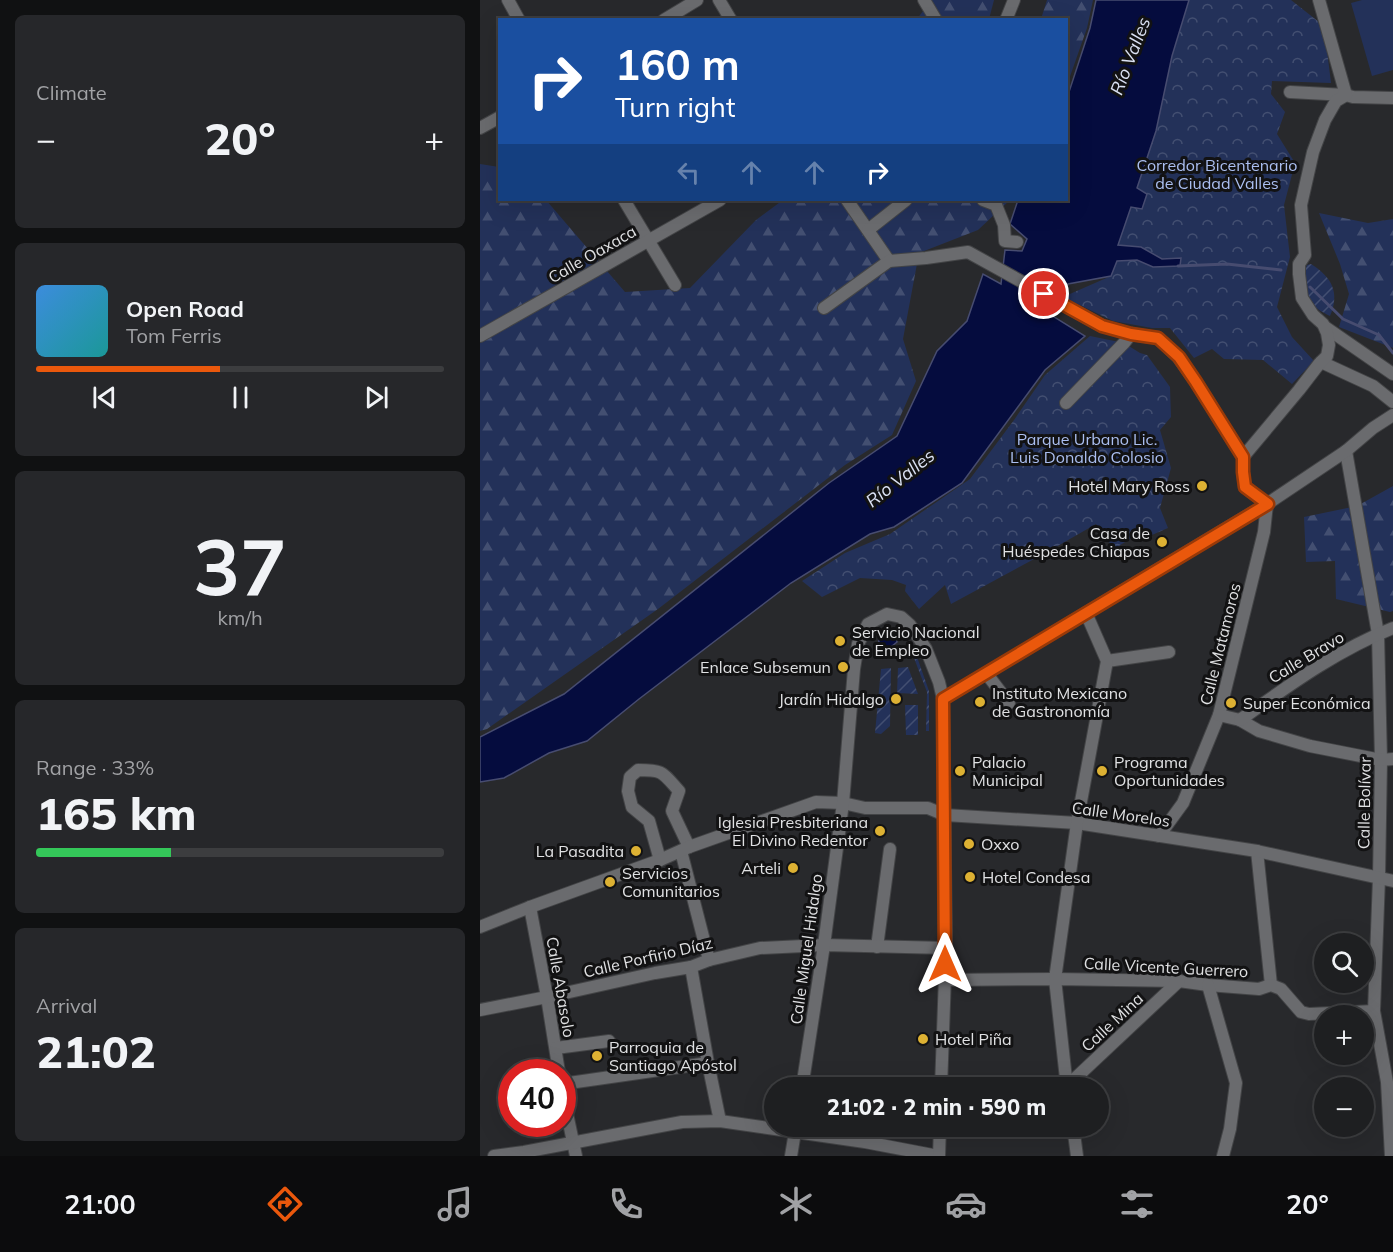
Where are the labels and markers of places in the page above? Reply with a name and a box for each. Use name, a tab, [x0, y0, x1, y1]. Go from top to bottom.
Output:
pin	[1018, 268, 1069, 319]
place label: Hotel Mary Ross	[1068, 476, 1190, 496]
marker: Hotel Mary Ross	[1195, 479, 1209, 493]
place label: Casa de Huéspedes Chiapas	[1002, 523, 1150, 561]
marker: Casa de Huéspedes Chiapas	[1155, 535, 1169, 549]
place label: Servicio Nacional de Empleo	[852, 622, 980, 660]
marker: Servicio Nacional de Empleo	[833, 634, 847, 648]
place label: Enlace Subsemun	[700, 657, 831, 677]
marker: Enlace Subsemun	[836, 660, 850, 674]
place label: Instituto Mexicano de Gastronomía	[992, 683, 1127, 721]
place label: Jardín Hidalgo	[779, 689, 884, 709]
marker: Jardín Hidalgo	[889, 692, 903, 706]
place label: Super Económica	[1243, 693, 1371, 713]
marker: Instituto Mexicano de Gastronomía	[973, 695, 987, 709]
marker: Super Económica	[1224, 696, 1238, 710]
place label: Palacio Municipal	[972, 752, 1043, 790]
place label: Programa Oportunidades	[1114, 752, 1225, 790]
marker: Palacio Municipal	[953, 764, 967, 778]
marker: Programa Oportunidades	[1095, 764, 1109, 778]
place label: Iglesia Presbiteriana El Divino Redentor	[718, 812, 868, 850]
marker: Iglesia Presbiteriana El Divino Redentor	[873, 824, 887, 838]
place label: Oxxo	[981, 834, 1019, 854]
marker: Oxxo	[962, 837, 976, 851]
place label: La Pasadita	[536, 841, 624, 861]
marker: La Pasadita	[629, 844, 643, 858]
place label: Arteli	[741, 858, 781, 878]
marker: Arteli	[786, 861, 800, 875]
place label: Servicios Comunitarios	[622, 863, 720, 901]
place label: Hotel Condesa	[982, 867, 1090, 887]
marker: Hotel Condesa	[963, 870, 977, 884]
marker: Servicios Comunitarios	[603, 875, 617, 889]
place label: Hotel Piña	[935, 1029, 1012, 1049]
marker: Hotel Piña	[916, 1032, 930, 1046]
place label: Parroquia de Santiago Apóstol	[609, 1037, 737, 1075]
marker: Parroquia de Santiago Apóstol	[590, 1049, 604, 1063]

